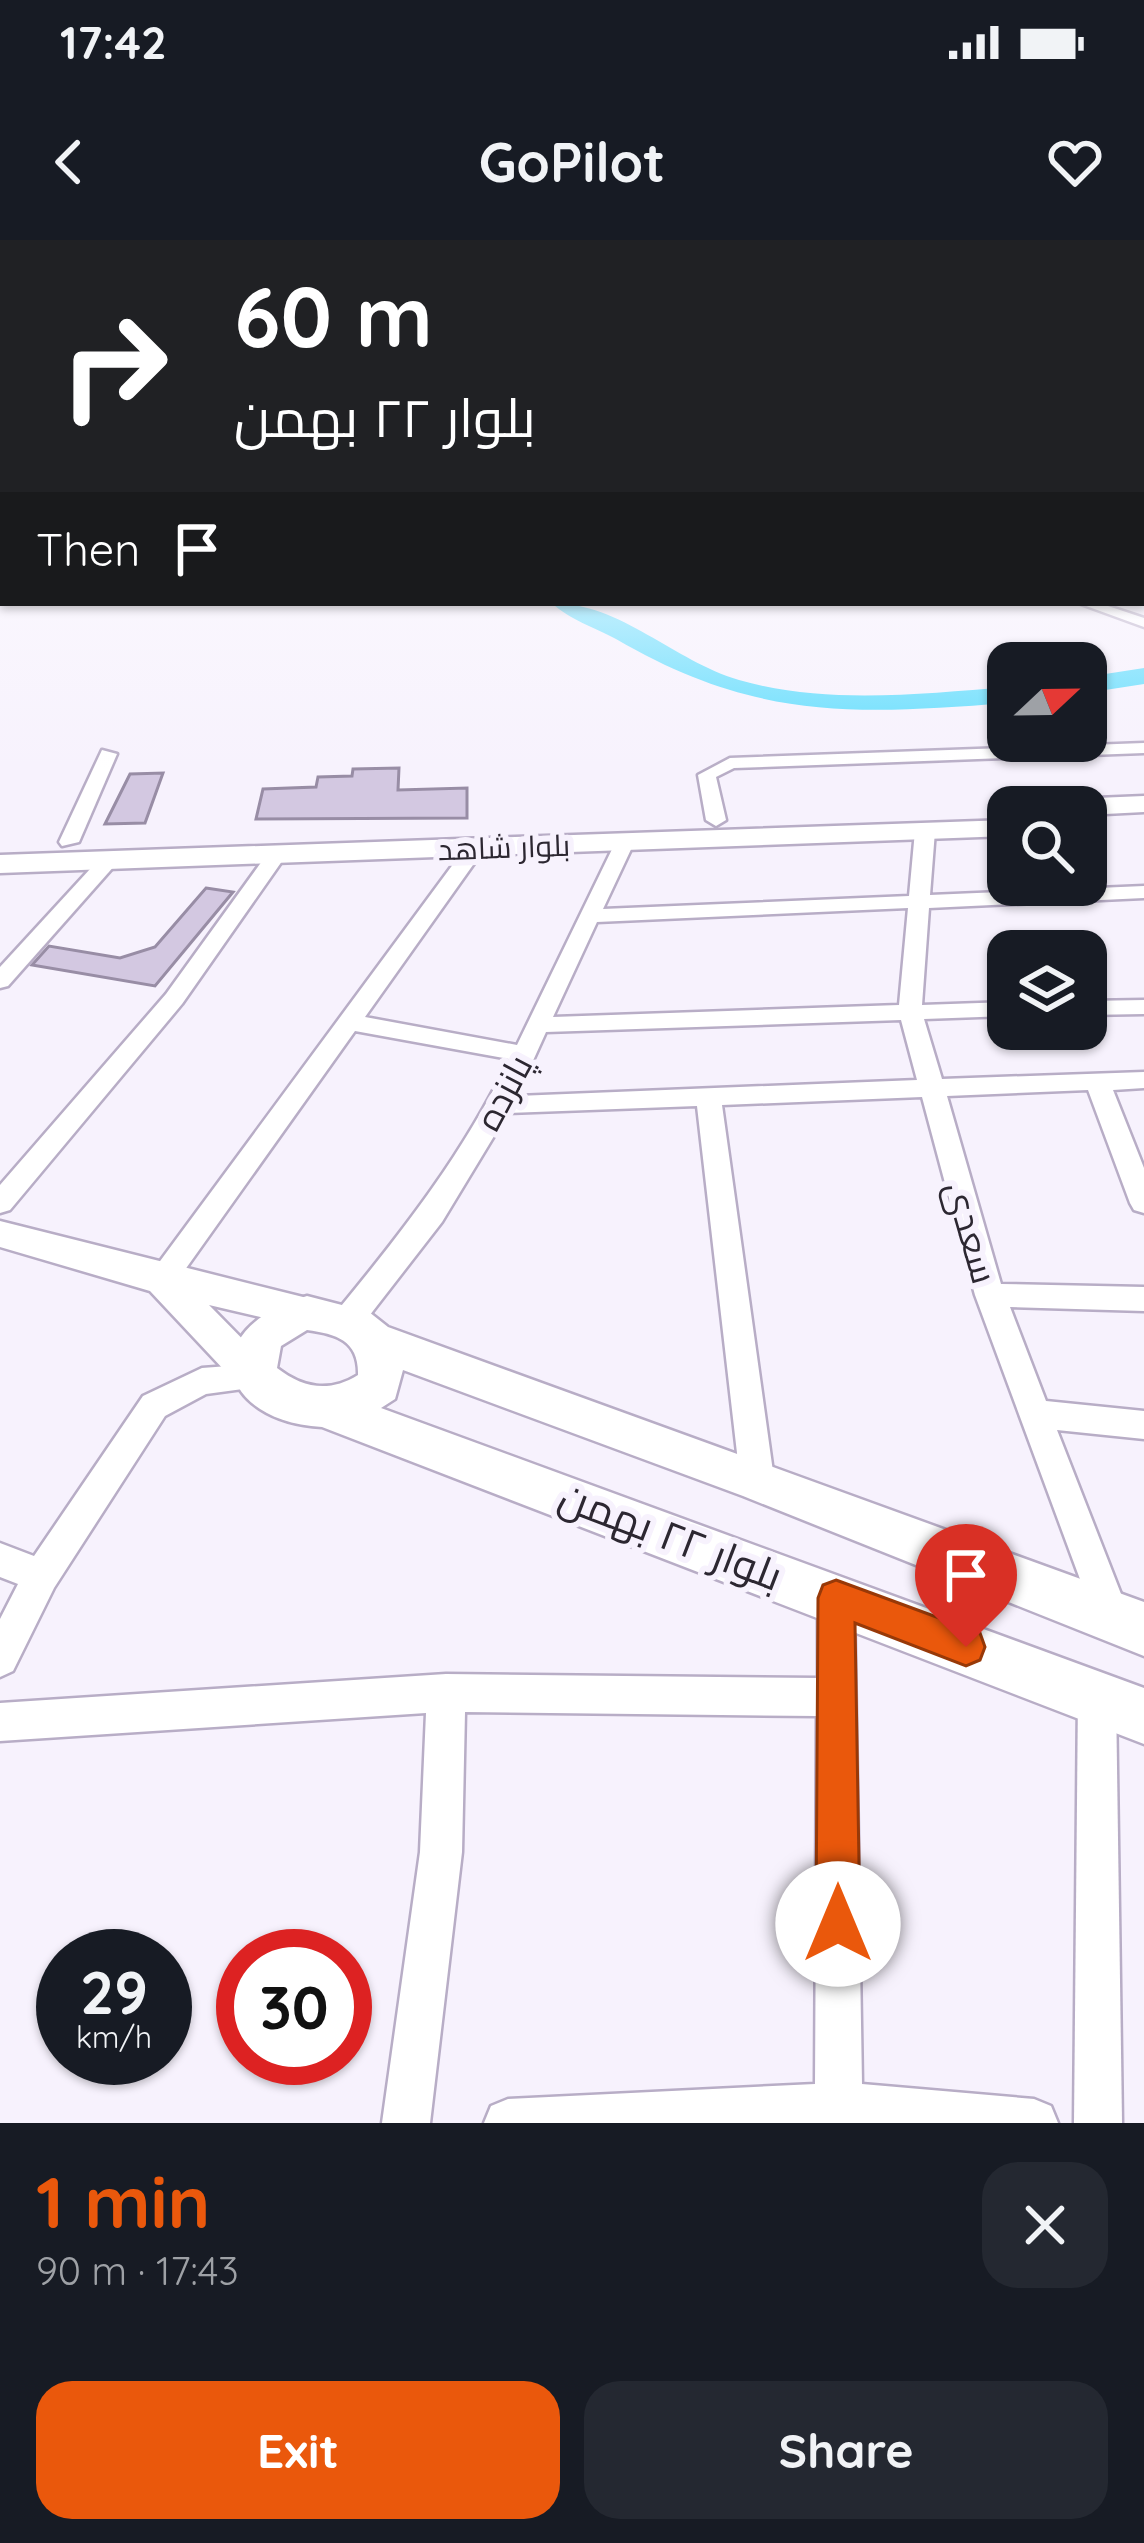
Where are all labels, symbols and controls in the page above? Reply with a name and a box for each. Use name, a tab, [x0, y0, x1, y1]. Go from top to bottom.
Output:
text: 17:42	[60, 14, 167, 70]
text: GoPilot	[479, 128, 665, 196]
icon: back	[36, 129, 102, 195]
icon: heart	[1042, 129, 1108, 195]
text: 60 m	[234, 263, 433, 368]
icon: right	[36, 288, 192, 444]
text: بلوار ۲۲ بهمن	[234, 383, 536, 451]
icon: arrive	[164, 516, 230, 582]
text: Then	[36, 521, 140, 577]
north arrow	[987, 642, 1107, 762]
map controls	[987, 642, 1107, 1050]
button: search	[987, 786, 1107, 906]
street label: بلوار شاهد	[437, 826, 571, 868]
button: layers	[987, 930, 1107, 1050]
street label: پانزده	[465, 1046, 543, 1138]
street label: سعدی	[936, 1176, 1008, 1288]
street label: بلوار ۲۲ بهمن	[552, 1468, 790, 1602]
pin	[915, 1524, 1017, 1647]
icon: arrive	[933, 1542, 999, 1608]
position arrow	[775, 1861, 901, 1987]
speed limit sign: 30	[216, 1929, 372, 2085]
text: 29	[80, 1954, 148, 2029]
text: km/h	[76, 2018, 152, 2056]
text: 1 min	[36, 2156, 210, 2246]
button: close	[982, 2162, 1108, 2288]
text: 90 m · 17:43	[36, 2246, 239, 2295]
button: Exit	[36, 2381, 560, 2519]
button: Share	[584, 2381, 1108, 2519]

